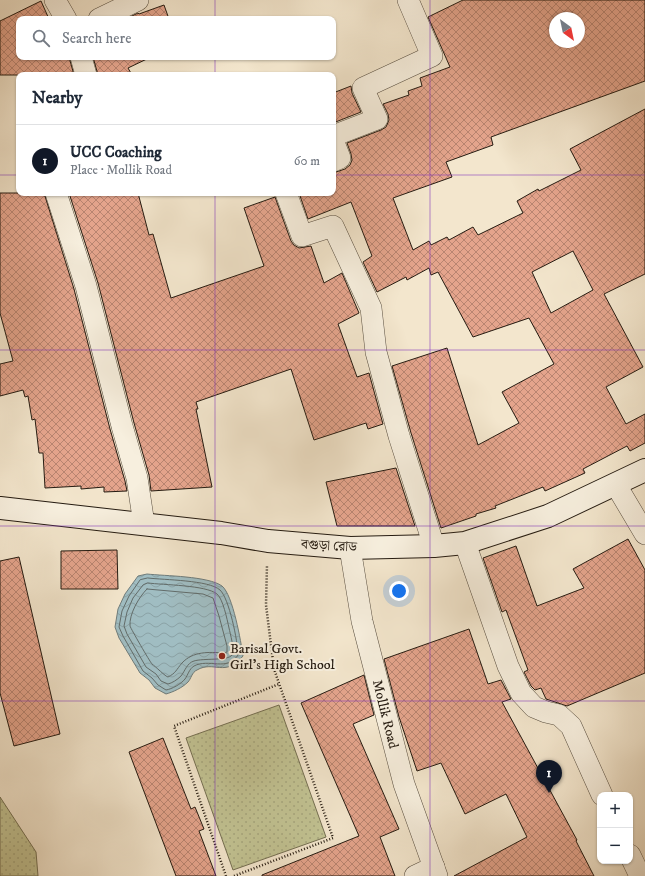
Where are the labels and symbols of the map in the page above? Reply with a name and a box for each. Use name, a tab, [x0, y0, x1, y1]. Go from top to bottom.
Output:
north arrow	[549, 12, 585, 48]
street label: বগুড়া রোড	[299, 535, 359, 557]
your location	[389, 581, 409, 601]
place label: Barisal Govt. Girl's High School	[230, 640, 336, 674]
marker: Barisal Govt. Girl's High School	[217, 651, 227, 661]
street label: Mollik Road	[368, 678, 402, 751]
pin: 1	[536, 760, 562, 793]

